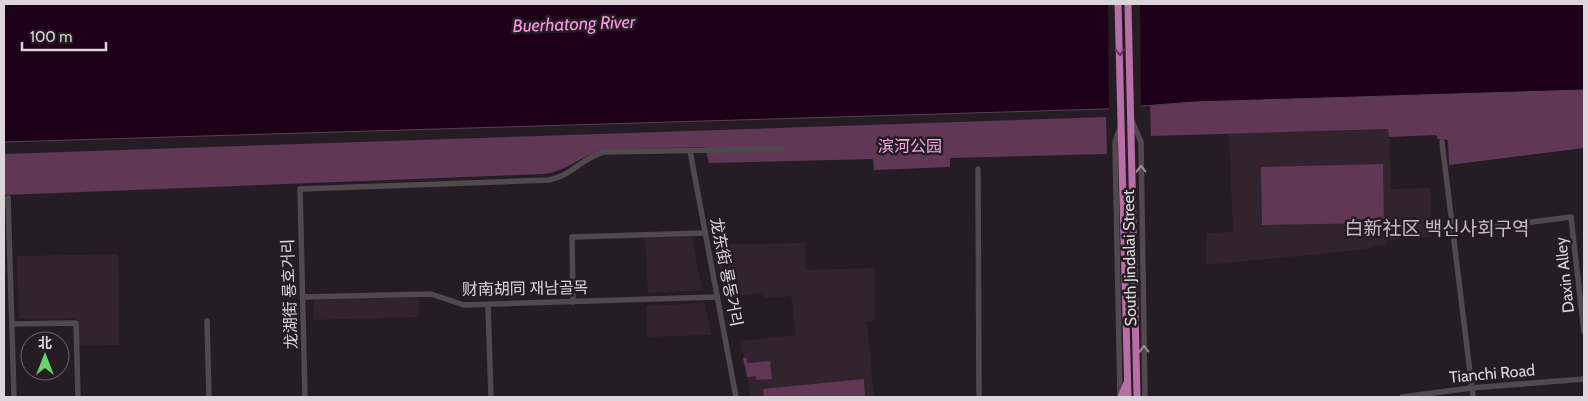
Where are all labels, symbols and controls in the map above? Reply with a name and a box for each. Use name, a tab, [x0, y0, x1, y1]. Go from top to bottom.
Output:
water label: Buerhatong River	[512, 11, 637, 37]
scale bar	[22, 20, 106, 52]
text: 100 m	[30, 28, 72, 46]
one-way arrow	[1114, 49, 1125, 57]
park label: 滨河公园	[878, 137, 942, 156]
one-way arrow	[1136, 164, 1146, 172]
street label: South Jindalai Street	[1119, 189, 1140, 326]
street label: 龙东街 룡동거리	[707, 216, 746, 328]
district label: 白新社区 백신사회구역	[1344, 217, 1530, 240]
street label: Daxin Alley	[1551, 236, 1578, 314]
street label: 龙湖街 룡호거리	[278, 238, 301, 350]
street label: 财南胡同 재남골목	[462, 278, 589, 299]
north arrow	[20, 331, 70, 381]
text: 北	[38, 334, 52, 352]
one-way arrow	[1139, 344, 1150, 352]
street label: Tianchi Road	[1448, 360, 1536, 387]

